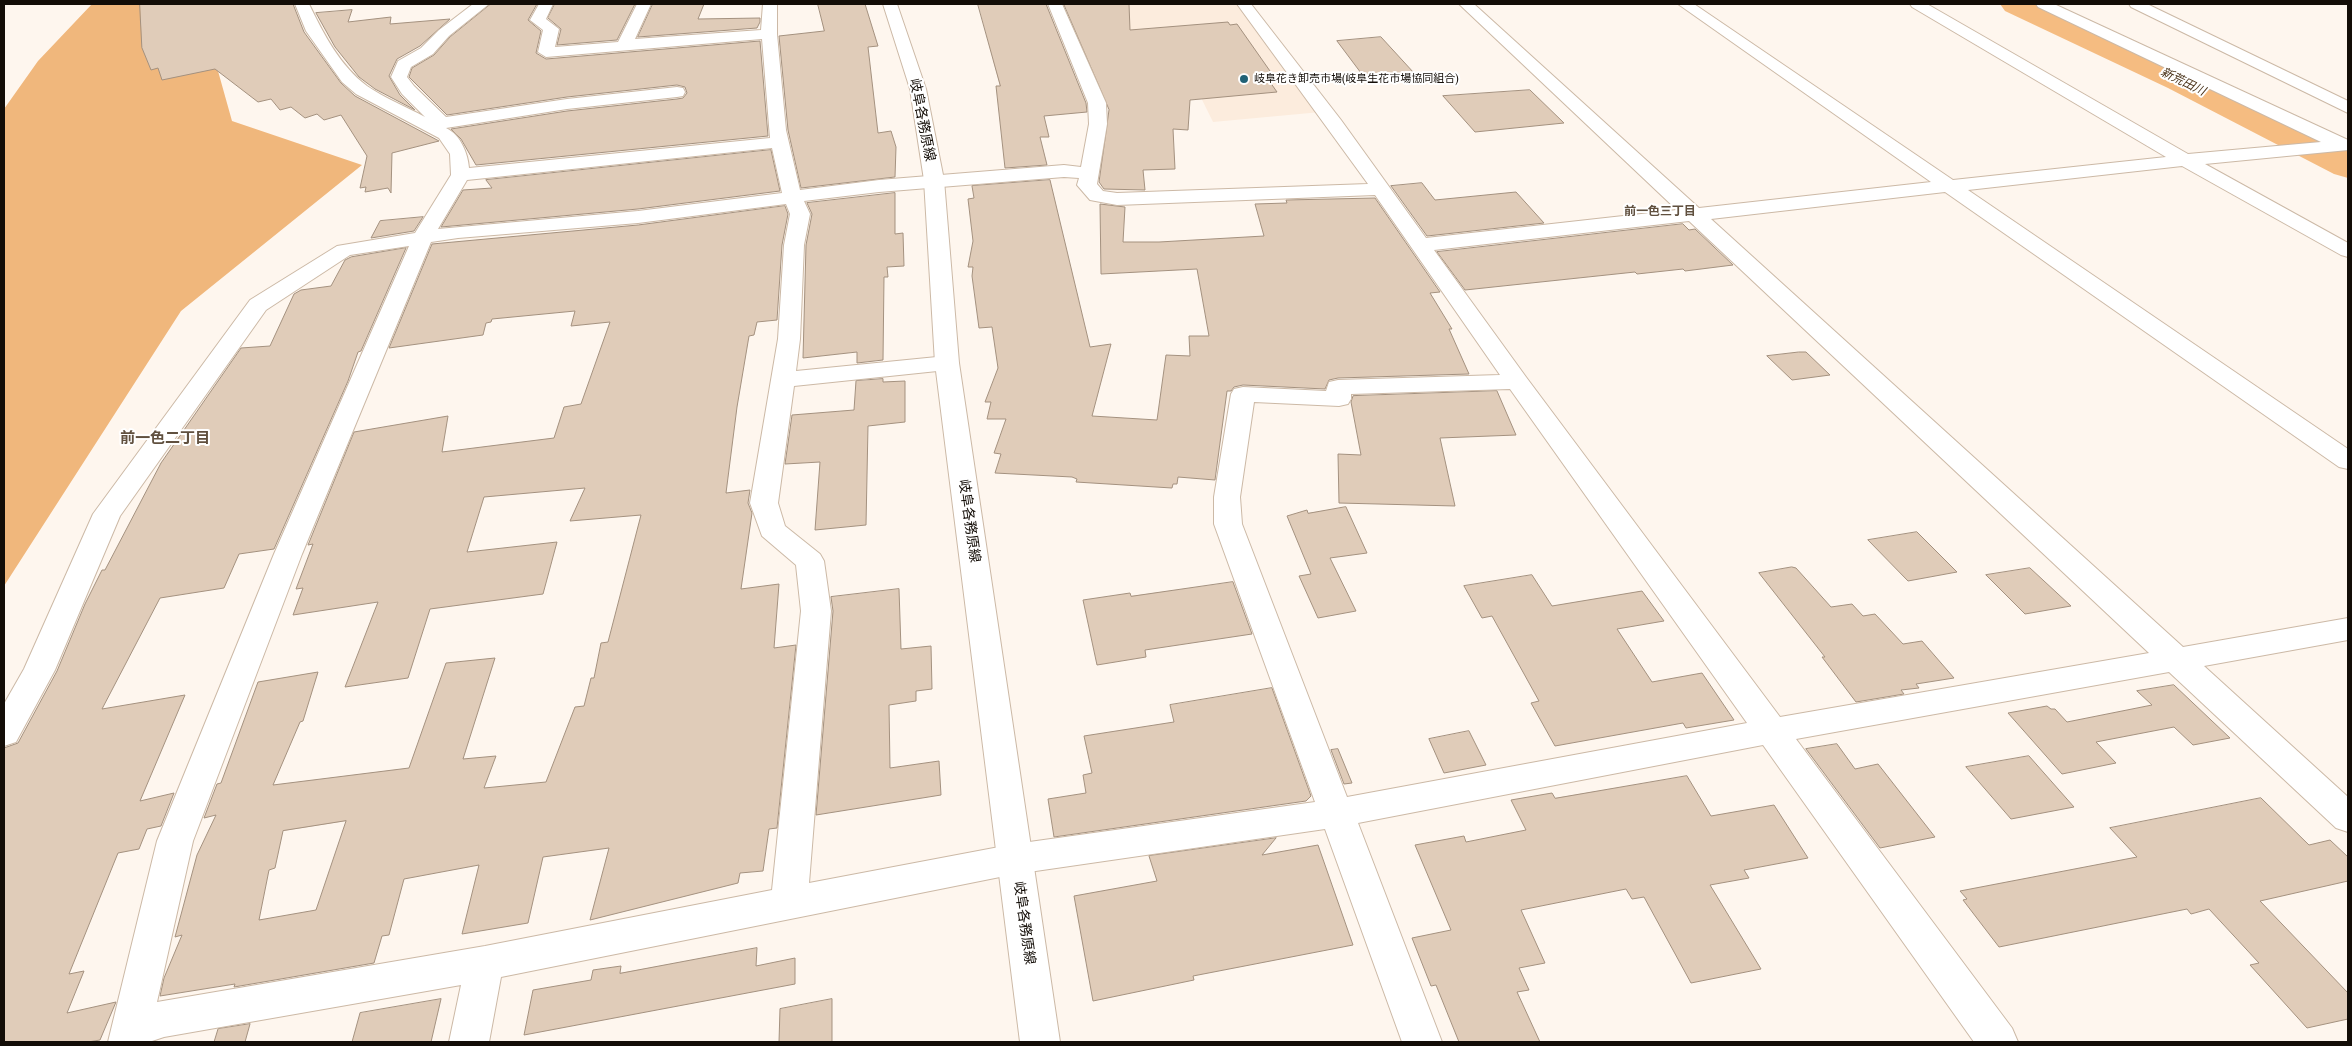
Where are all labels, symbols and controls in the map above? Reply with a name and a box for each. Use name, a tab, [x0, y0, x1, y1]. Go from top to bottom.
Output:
water label: 新荒田川	[2158, 65, 2208, 99]
place label: 岐阜花き卸売市場(岐阜生花市場協同組合)	[1254, 72, 1459, 86]
marker: 岐阜花き卸売市場(岐阜生花市場協同組合)	[1238, 73, 1250, 85]
street label: 岐阜各務原線	[906, 77, 938, 163]
district label: 前一色三丁目	[1624, 205, 1696, 219]
district label: 前一色二丁目	[120, 430, 210, 448]
street label: 岐阜各務原線	[955, 478, 983, 564]
street label: 岐阜各務原線	[1010, 880, 1038, 966]

